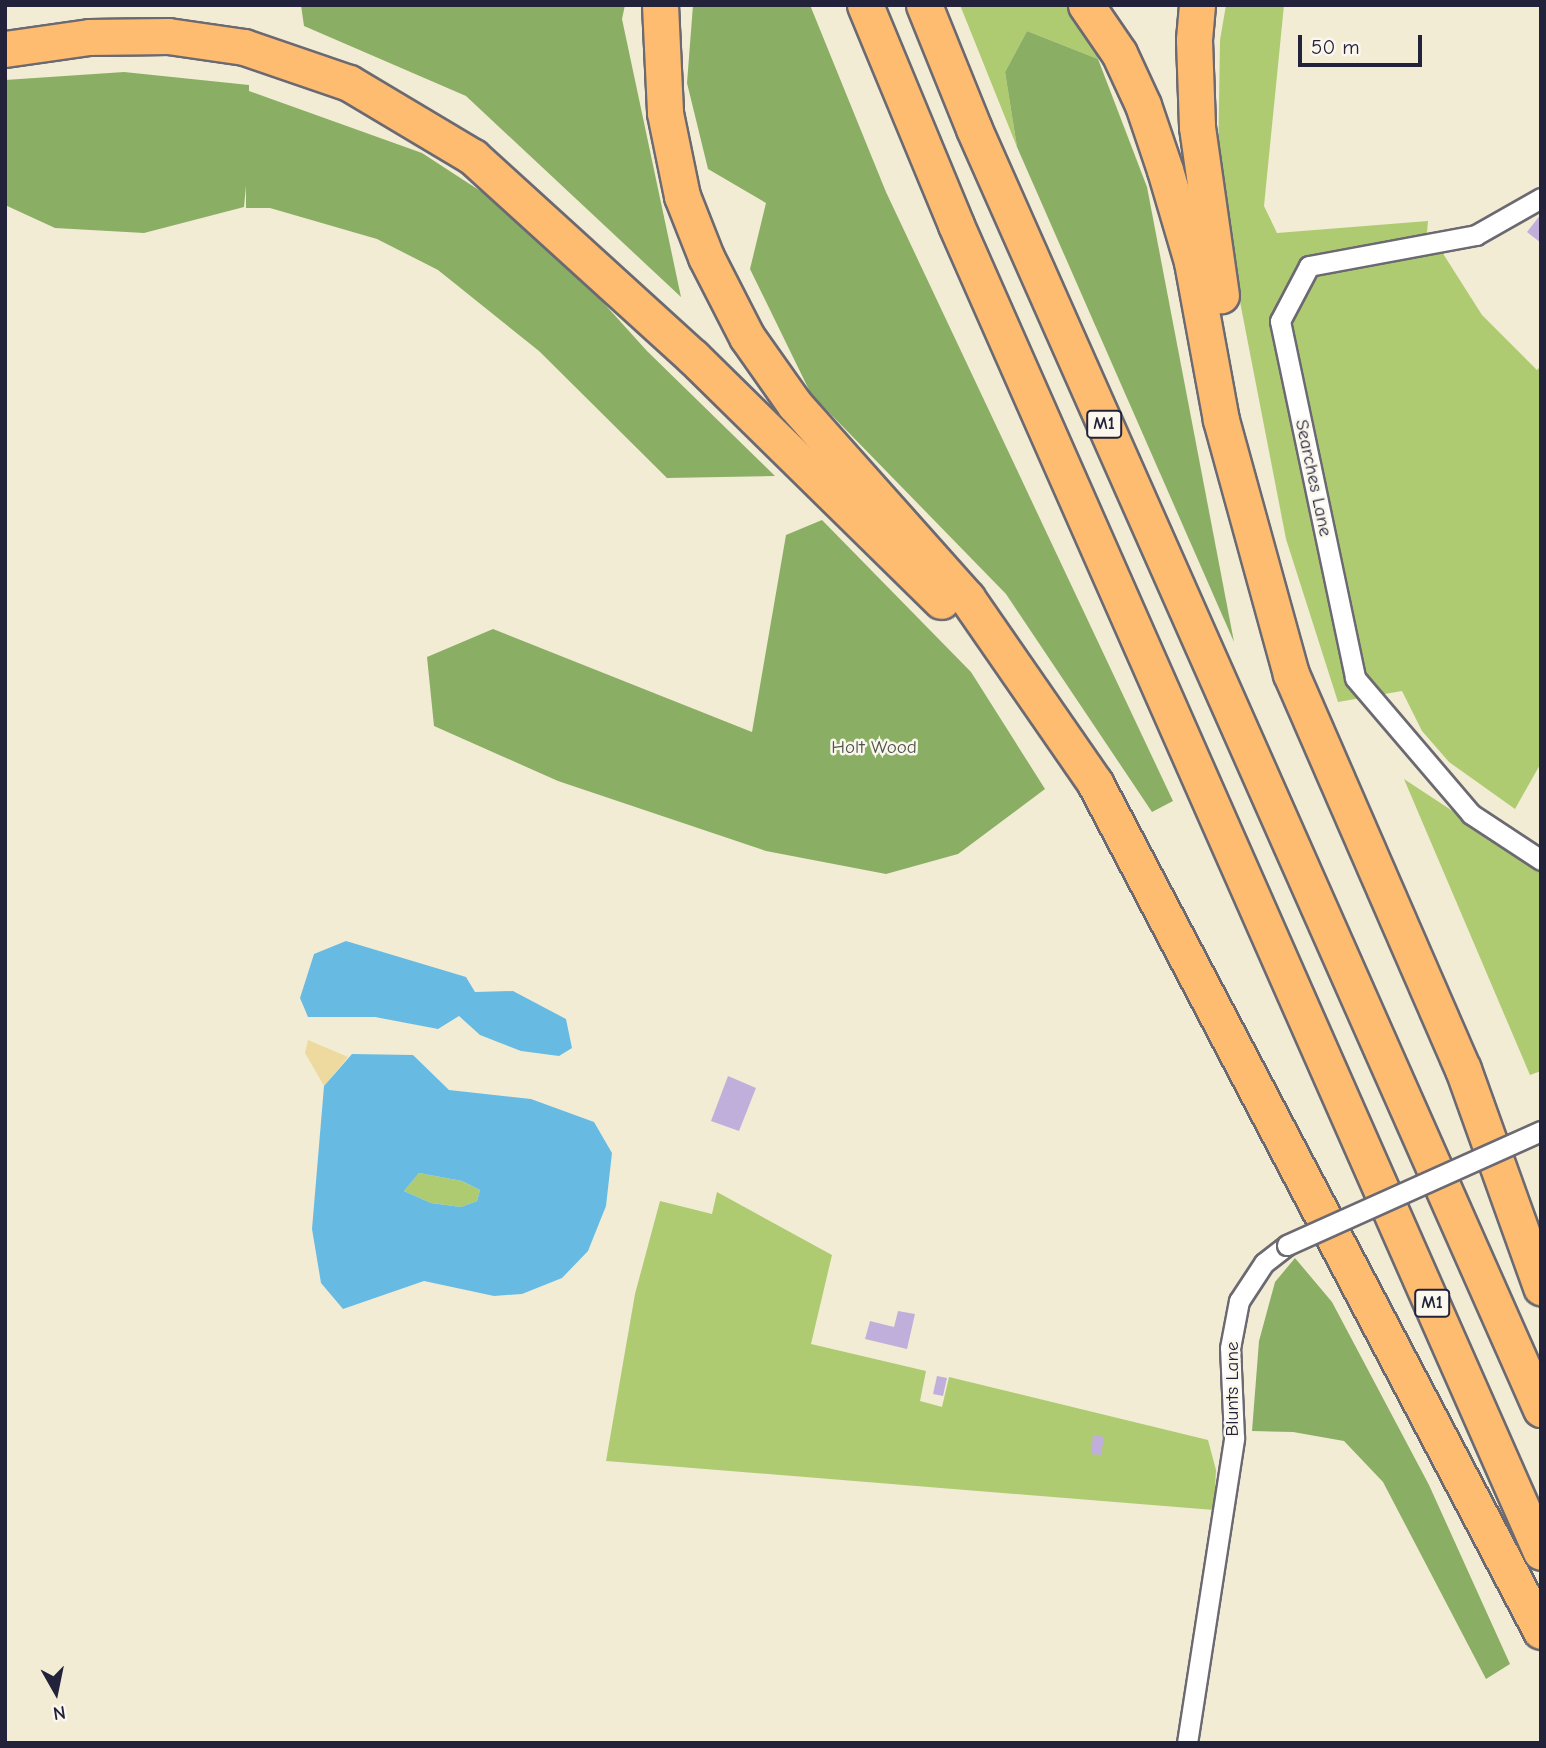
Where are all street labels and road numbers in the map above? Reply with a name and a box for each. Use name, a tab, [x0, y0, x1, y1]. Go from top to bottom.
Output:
road number: M1	[1085, 410, 1123, 438]
street label: Searches Lane	[1289, 417, 1337, 539]
road number: M1	[1413, 1288, 1451, 1318]
street label: Blunts Lane	[1222, 1342, 1244, 1436]

